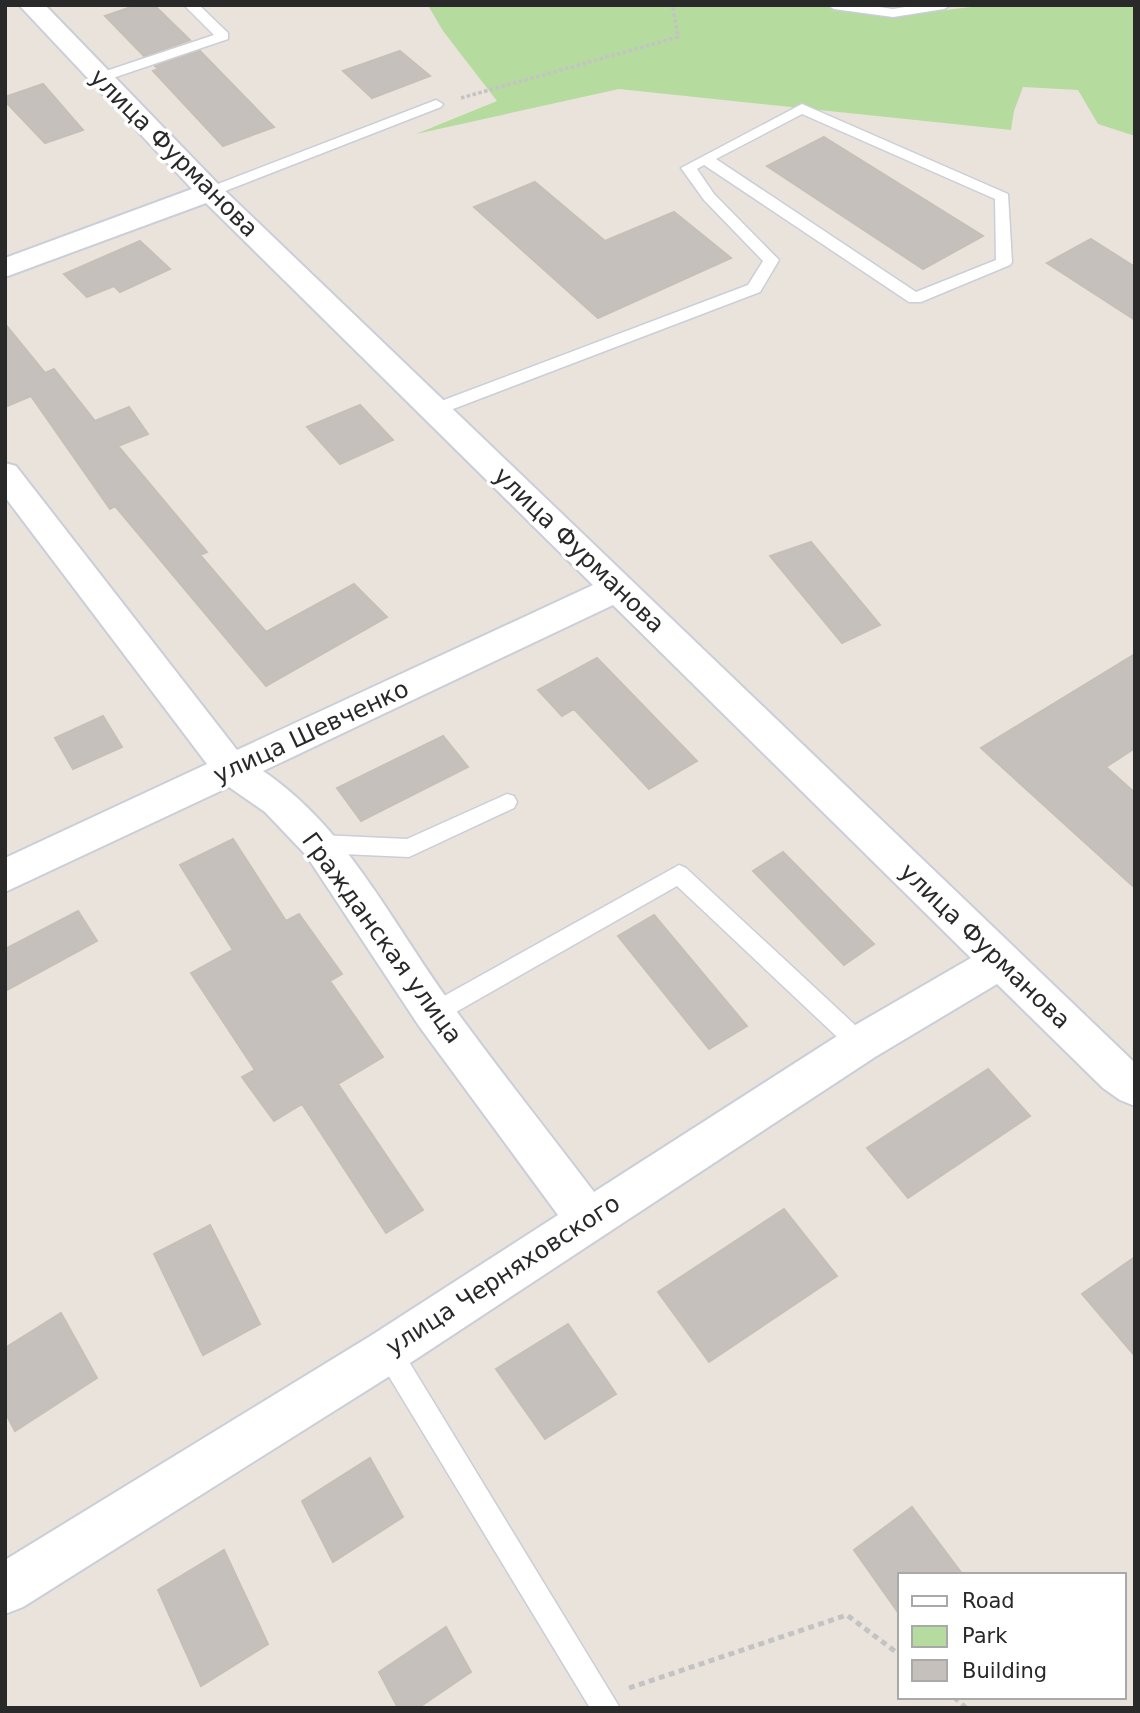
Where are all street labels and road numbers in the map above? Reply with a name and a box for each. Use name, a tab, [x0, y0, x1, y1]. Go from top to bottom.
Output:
street label: улица Фурманова	[84, 63, 264, 243]
street label: улица Фурманова	[488, 461, 670, 639]
street label: улица Шевченко	[209, 674, 413, 790]
street label: Гражданская улица	[296, 827, 468, 1049]
street label: улица Фурманова	[894, 857, 1076, 1035]
street label: улица Черняховского	[381, 1189, 625, 1361]

